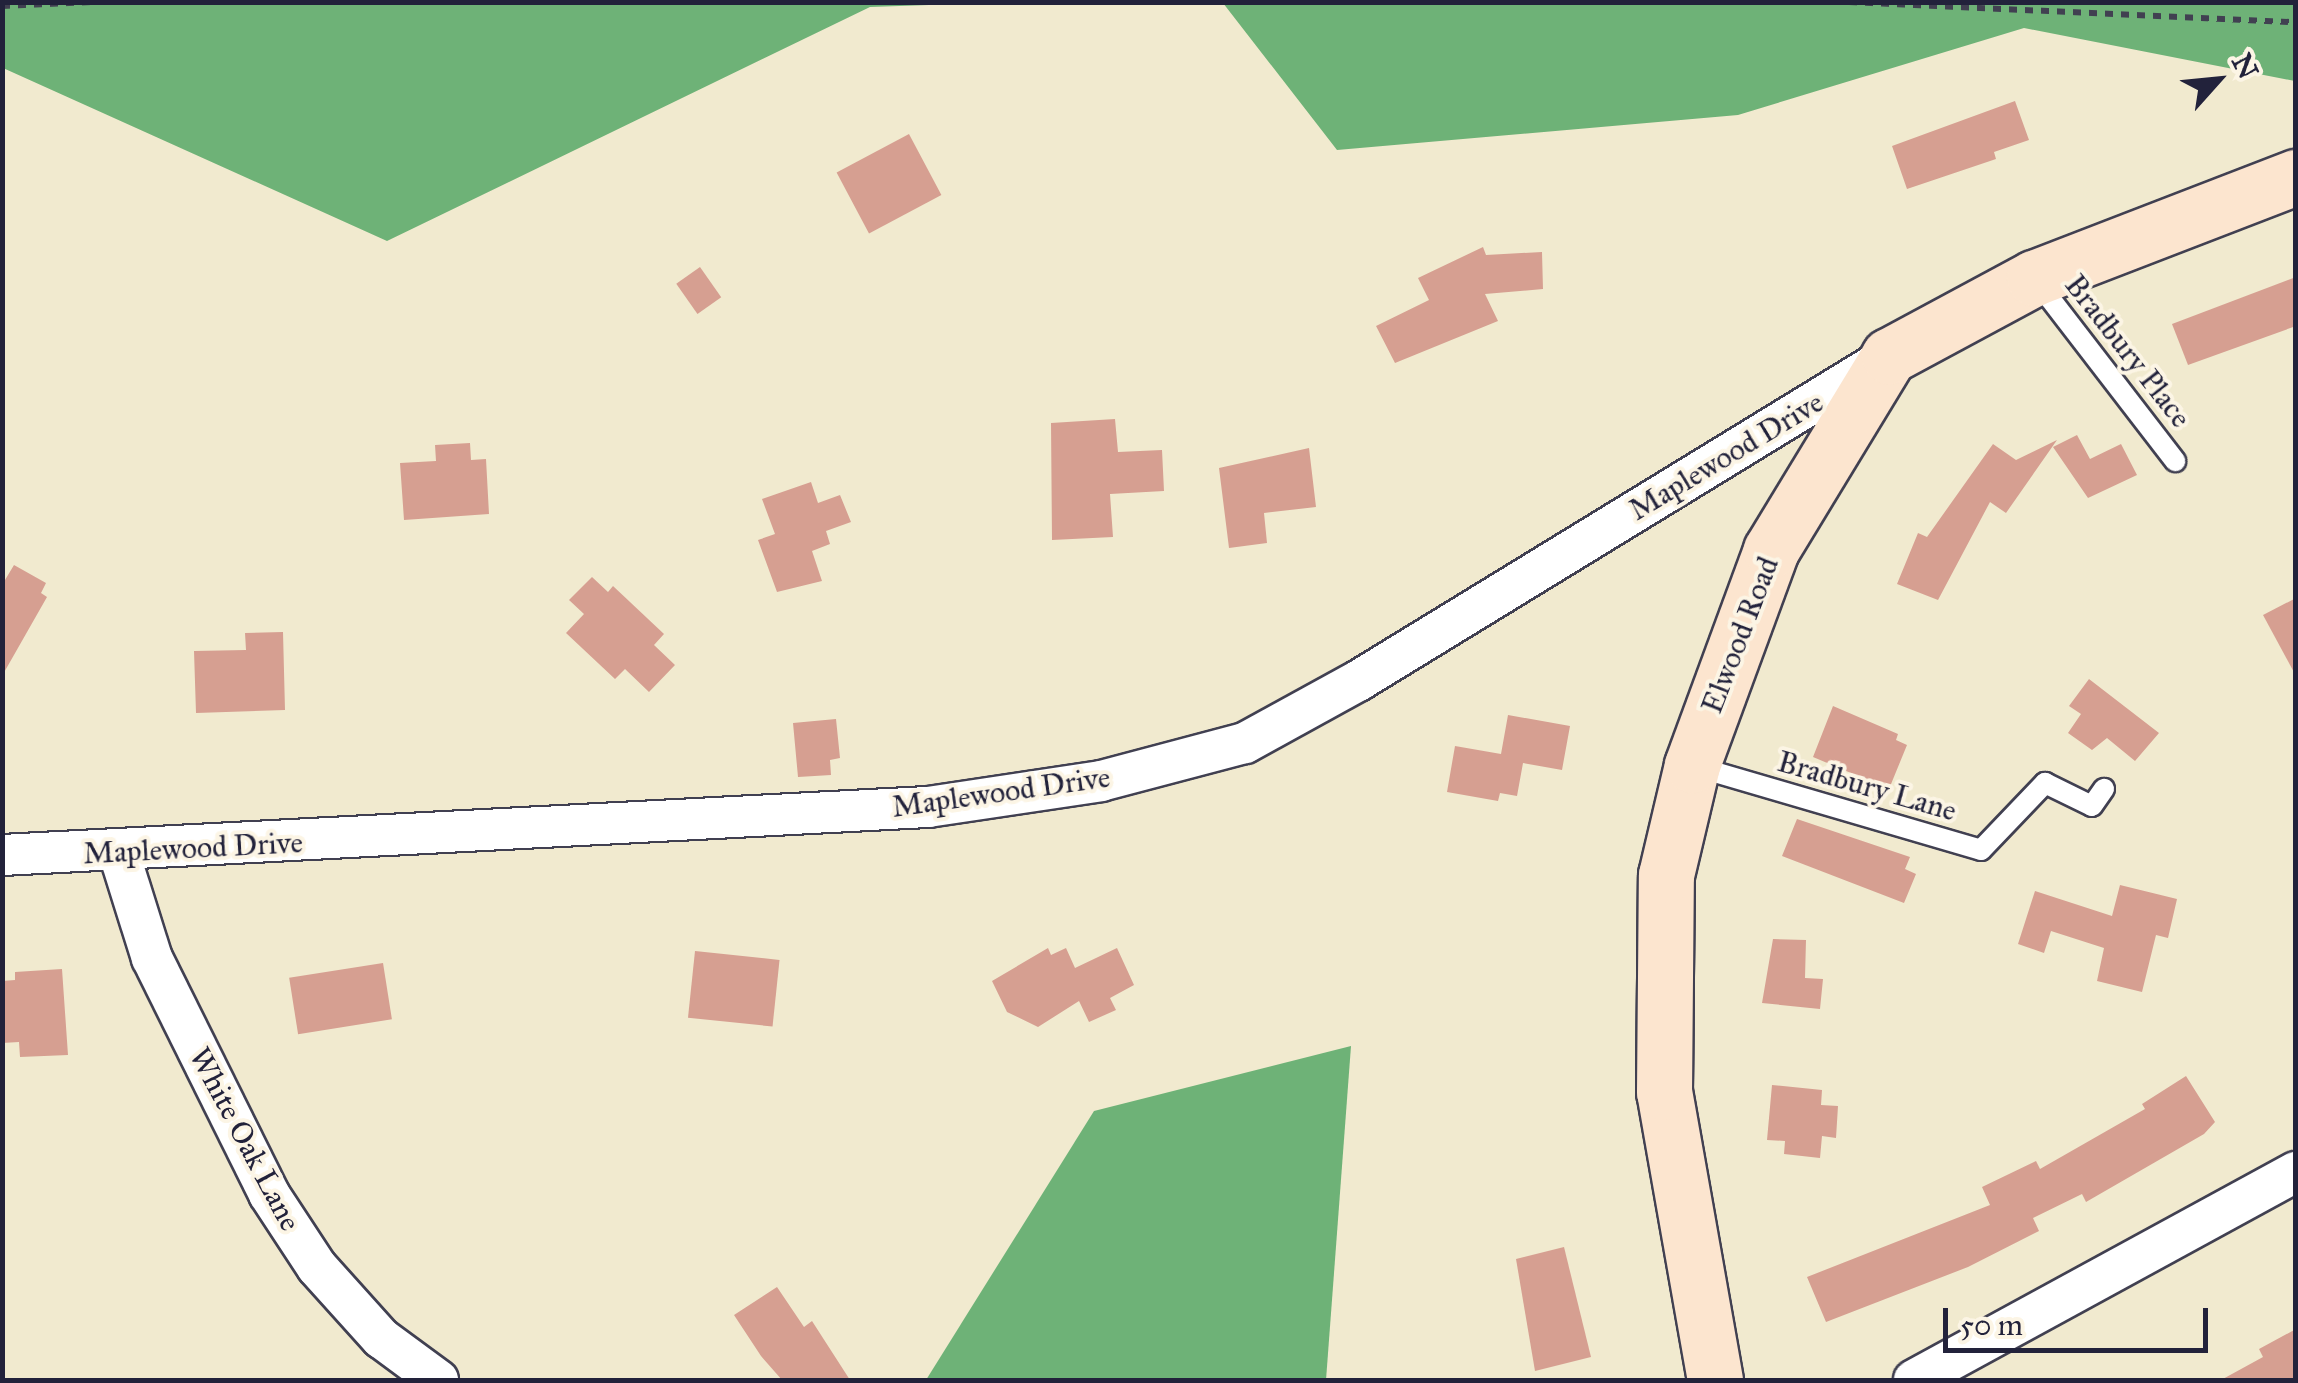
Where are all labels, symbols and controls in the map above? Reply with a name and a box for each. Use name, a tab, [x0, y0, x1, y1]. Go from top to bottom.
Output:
north arrow	[2168, 30, 2268, 130]
text: N	[2224, 48, 2266, 85]
street label: Bradbury Place	[2057, 267, 2199, 435]
street label: Maplewood Drive	[1622, 384, 1830, 528]
street label: Elwood Road	[1694, 552, 1786, 718]
street label: Bradbury Lane	[1773, 743, 1961, 829]
street label: Maplewood Drive	[890, 759, 1112, 825]
street label: Maplewood Drive	[82, 824, 304, 872]
street label: White Oak Lane	[182, 1041, 308, 1237]
scale bar	[1948, 1288, 2213, 1350]
text: 50 m	[1960, 1307, 2023, 1343]

